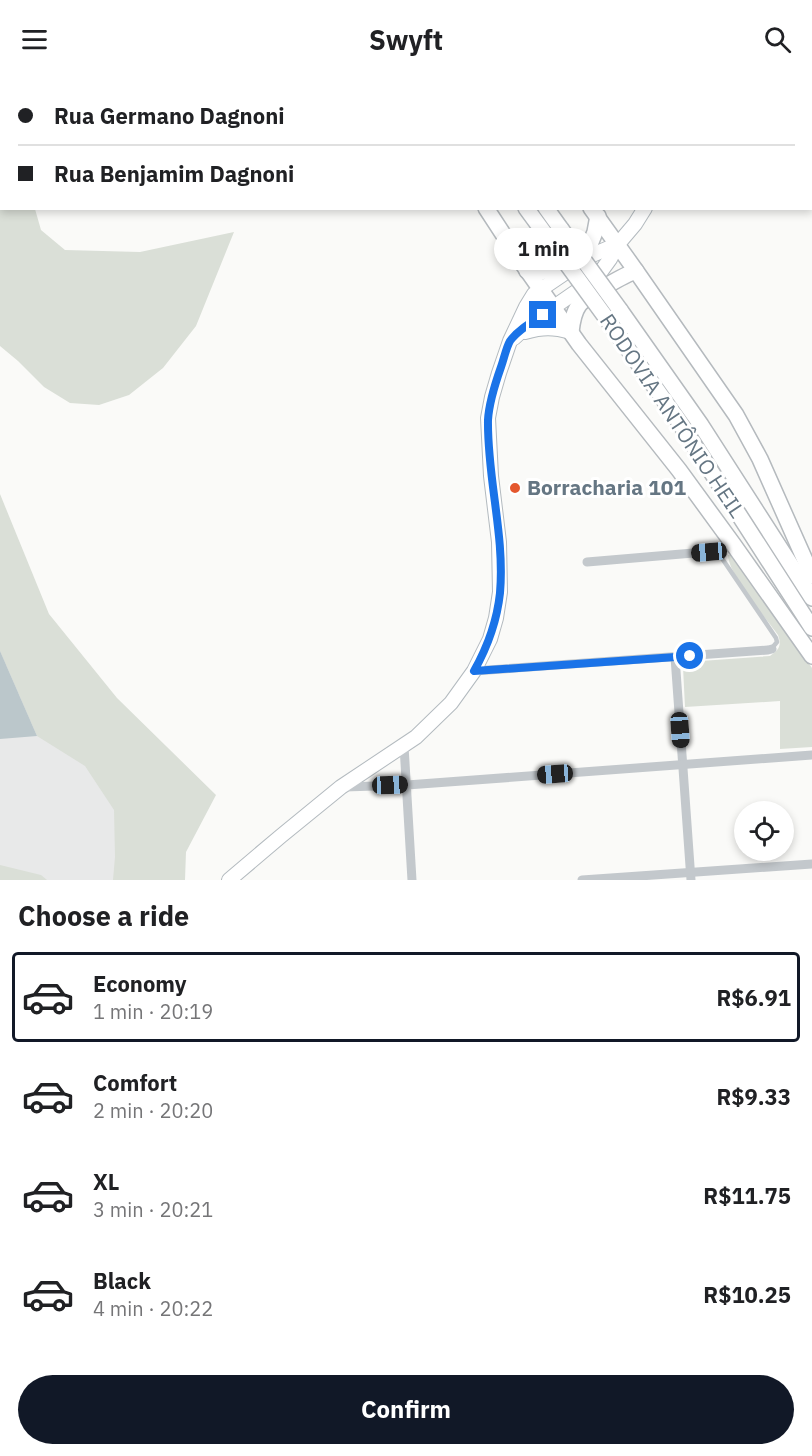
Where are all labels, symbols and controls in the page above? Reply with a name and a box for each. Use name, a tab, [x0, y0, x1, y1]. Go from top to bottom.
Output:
text: Swyft	[369, 22, 443, 57]
icon: menu	[18, 23, 51, 56]
icon: search	[761, 23, 794, 56]
text: Rua Germano Dagnoni	[54, 101, 285, 130]
text: Rua Benjamim Dagnoni	[54, 159, 294, 188]
callout: 1 min	[494, 228, 592, 270]
text: 1 min	[517, 235, 570, 262]
route end	[529, 301, 556, 328]
street label: RODOVIA ANTÔNIO HEIL	[594, 308, 752, 523]
place label: Borracharia 101	[527, 473, 686, 501]
marker: Borracharia 101	[508, 481, 522, 495]
car	[690, 541, 728, 563]
route start	[676, 642, 703, 669]
car	[670, 711, 690, 749]
car	[536, 764, 574, 784]
car	[372, 775, 408, 795]
map controls	[734, 801, 794, 861]
button: locate	[734, 801, 794, 861]
text: Choose a ride	[18, 898, 189, 933]
text: Economy	[93, 969, 187, 998]
icon: car	[21, 970, 75, 1024]
text: R$6.91	[717, 983, 791, 1012]
text: 1 min · 20:19	[93, 998, 213, 1025]
text: Comfort	[93, 1068, 177, 1097]
icon: car	[21, 1069, 75, 1123]
text: R$9.33	[717, 1082, 791, 1111]
text: 2 min · 20:20	[93, 1097, 213, 1124]
text: XL	[93, 1167, 119, 1196]
icon: car	[21, 1168, 75, 1222]
text: R$11.75	[703, 1181, 791, 1210]
text: 3 min · 20:21	[93, 1196, 213, 1223]
text: Black	[93, 1266, 151, 1295]
icon: car	[21, 1267, 75, 1321]
text: R$10.25	[703, 1280, 791, 1309]
text: 4 min · 20:22	[93, 1295, 213, 1322]
button: Confirm	[18, 1375, 794, 1444]

